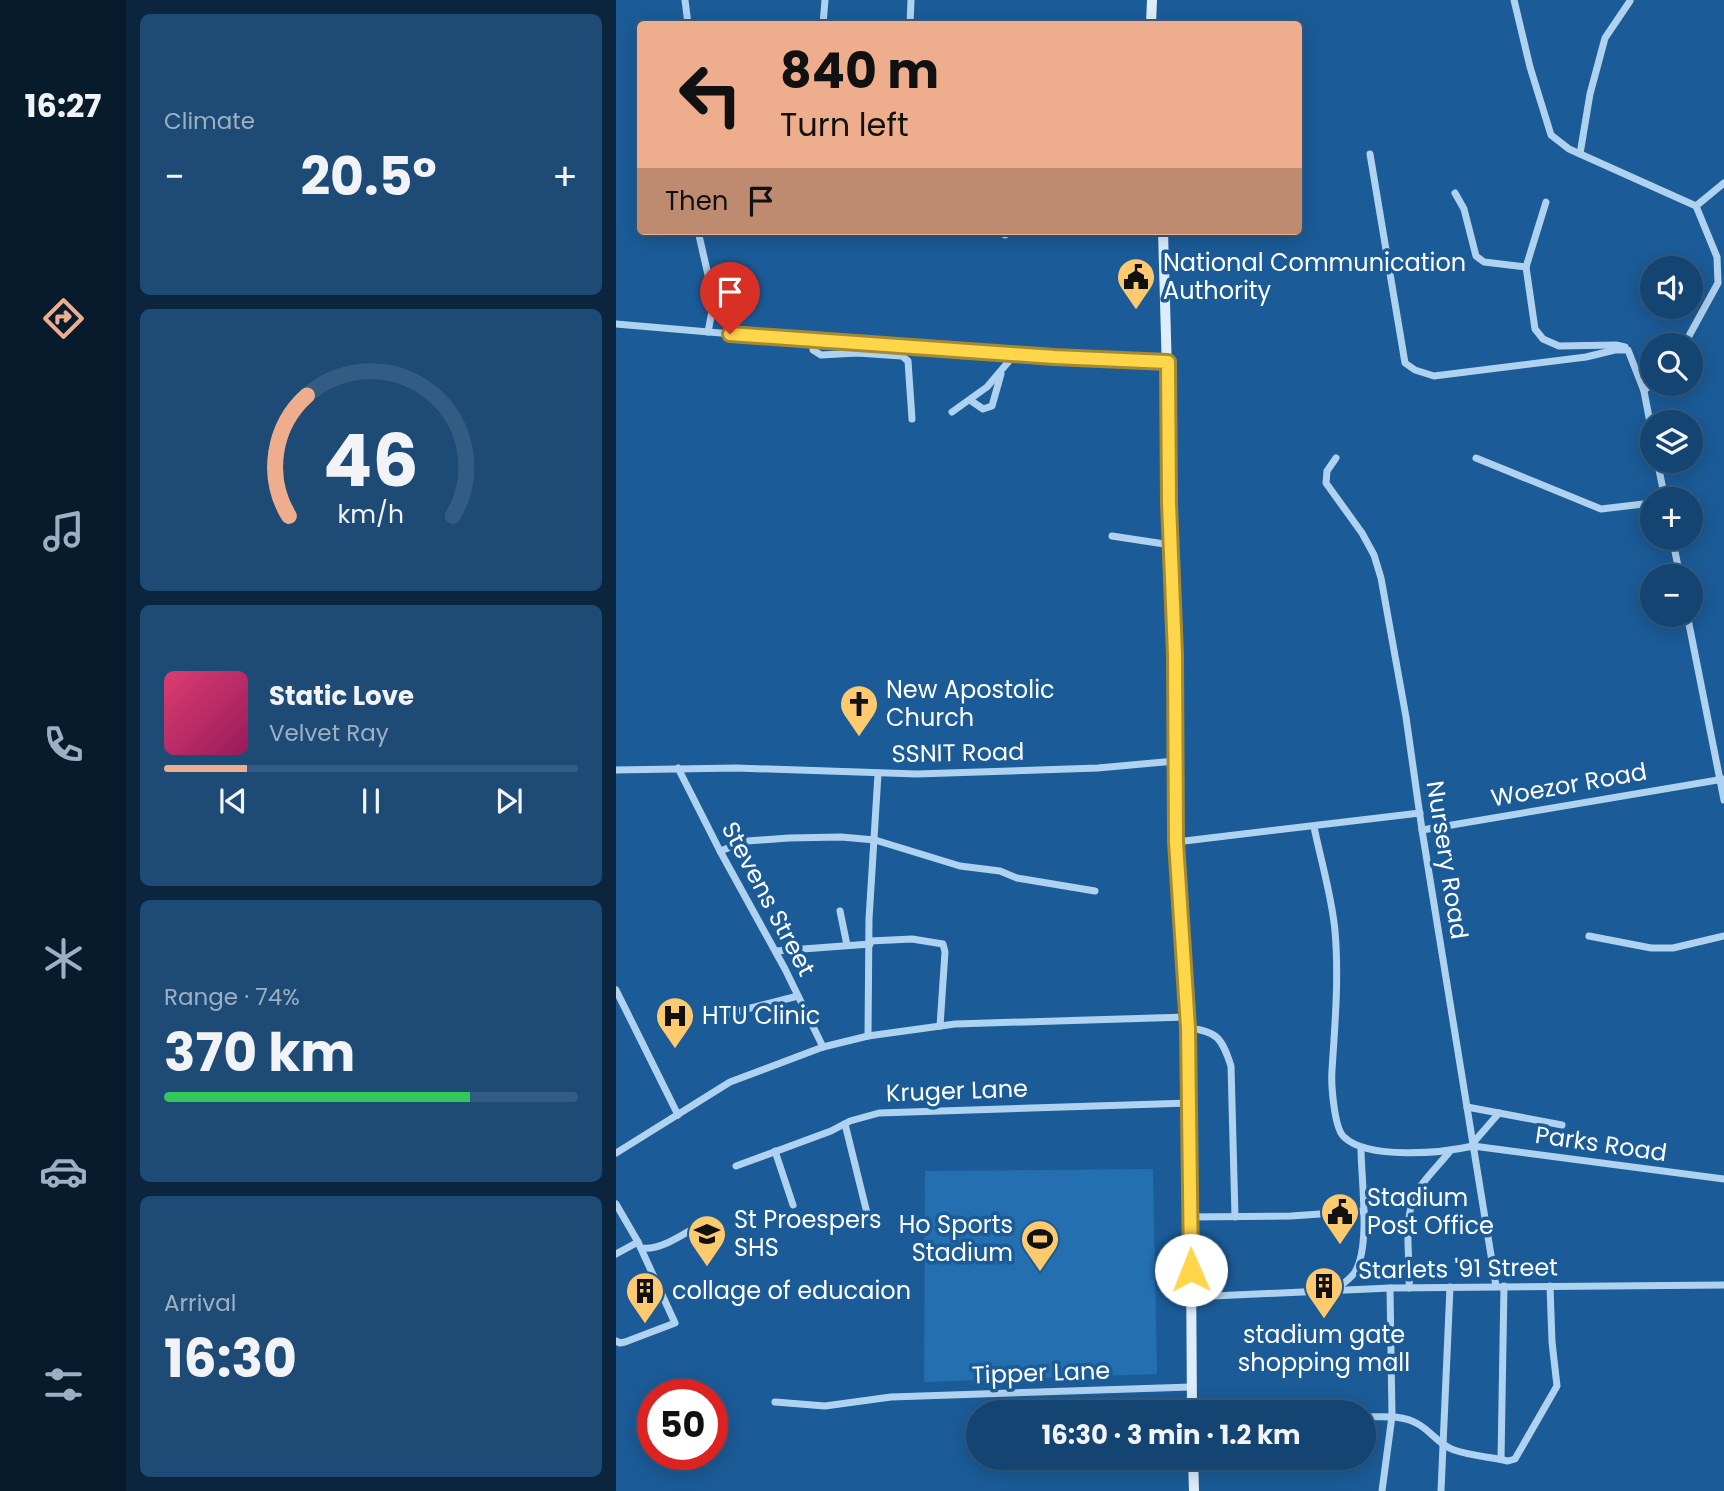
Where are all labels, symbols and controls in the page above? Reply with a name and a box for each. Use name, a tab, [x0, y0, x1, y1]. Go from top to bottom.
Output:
text: 840 m	[780, 37, 939, 105]
icon: left	[665, 49, 756, 140]
text: 16:27	[25, 83, 101, 128]
text: Turn left	[780, 102, 909, 147]
text: Climate	[164, 105, 255, 137]
text: 20.5°	[300, 140, 437, 213]
text: −	[164, 150, 185, 203]
text: +	[552, 150, 578, 203]
icon: arrive	[742, 182, 780, 220]
text: Then	[665, 183, 728, 219]
place label: National Communication Authority	[1163, 246, 1466, 307]
public building icon: National Communication Authority	[1115, 256, 1157, 311]
map controls	[1640, 256, 1703, 627]
button: sound	[1640, 256, 1703, 319]
pin	[700, 262, 760, 334]
icon: arrive	[711, 273, 749, 311]
icon: directions	[39, 294, 88, 343]
button: search	[1640, 333, 1703, 396]
button: layers	[1640, 410, 1703, 473]
text: 46	[323, 411, 419, 512]
button: +	[1640, 487, 1703, 550]
text: km/h	[338, 497, 404, 532]
icon: music	[39, 507, 88, 556]
button: −	[1640, 564, 1703, 627]
place label: New Apostolic Church	[886, 673, 1055, 734]
text: Static Love	[269, 678, 414, 714]
church icon: New Apostolic Church	[838, 683, 880, 738]
text: Velvet Ray	[269, 717, 389, 749]
icon: phone	[39, 720, 88, 769]
street label: SSNIT Road	[891, 735, 1025, 770]
street label: Woezor Road	[1488, 755, 1649, 814]
street label: Nursery Road	[1419, 778, 1476, 941]
icon: previous	[214, 782, 252, 820]
icon: pause	[352, 782, 390, 820]
icon: next	[490, 782, 528, 820]
street label: Stevens Street	[714, 816, 823, 982]
icon: climate	[39, 934, 88, 983]
text: Range · 74%	[164, 981, 300, 1013]
hospital icon: HTU Clinic	[654, 995, 696, 1050]
place label: HTU Clinic	[702, 999, 820, 1032]
text: 370 km	[164, 1016, 355, 1089]
street label: Kruger Lane	[885, 1072, 1029, 1109]
street label: Parks Road	[1533, 1118, 1669, 1169]
icon: car	[39, 1147, 88, 1196]
place label: Stadium Post Office	[1367, 1181, 1494, 1242]
public building icon: Stadium Post Office	[1319, 1191, 1361, 1246]
place label: St Proespers SHS	[734, 1203, 881, 1264]
place label: Ho Sports Stadium	[899, 1208, 1013, 1269]
school or university icon: St Proespers SHS	[686, 1213, 728, 1268]
sports icon: Ho Sports Stadium	[1019, 1218, 1061, 1273]
position arrow	[1154, 1233, 1228, 1307]
street label: Starlets '91 Street	[1358, 1250, 1558, 1287]
building icon: stadium gate shopping mall	[1303, 1265, 1345, 1320]
building icon: collage of educaion	[624, 1270, 666, 1325]
place label: collage of educaion	[672, 1274, 911, 1307]
text: Arrival	[164, 1287, 236, 1319]
place label: stadium gate shopping mall	[1238, 1318, 1410, 1379]
text: 16:30	[164, 1322, 297, 1395]
street label: Tipper Lane	[971, 1354, 1111, 1391]
icon: filters	[39, 1360, 88, 1409]
speed limit sign: 50	[637, 1379, 728, 1470]
text: 16:30 · 3 min · 1.2 km	[1041, 1417, 1301, 1453]

